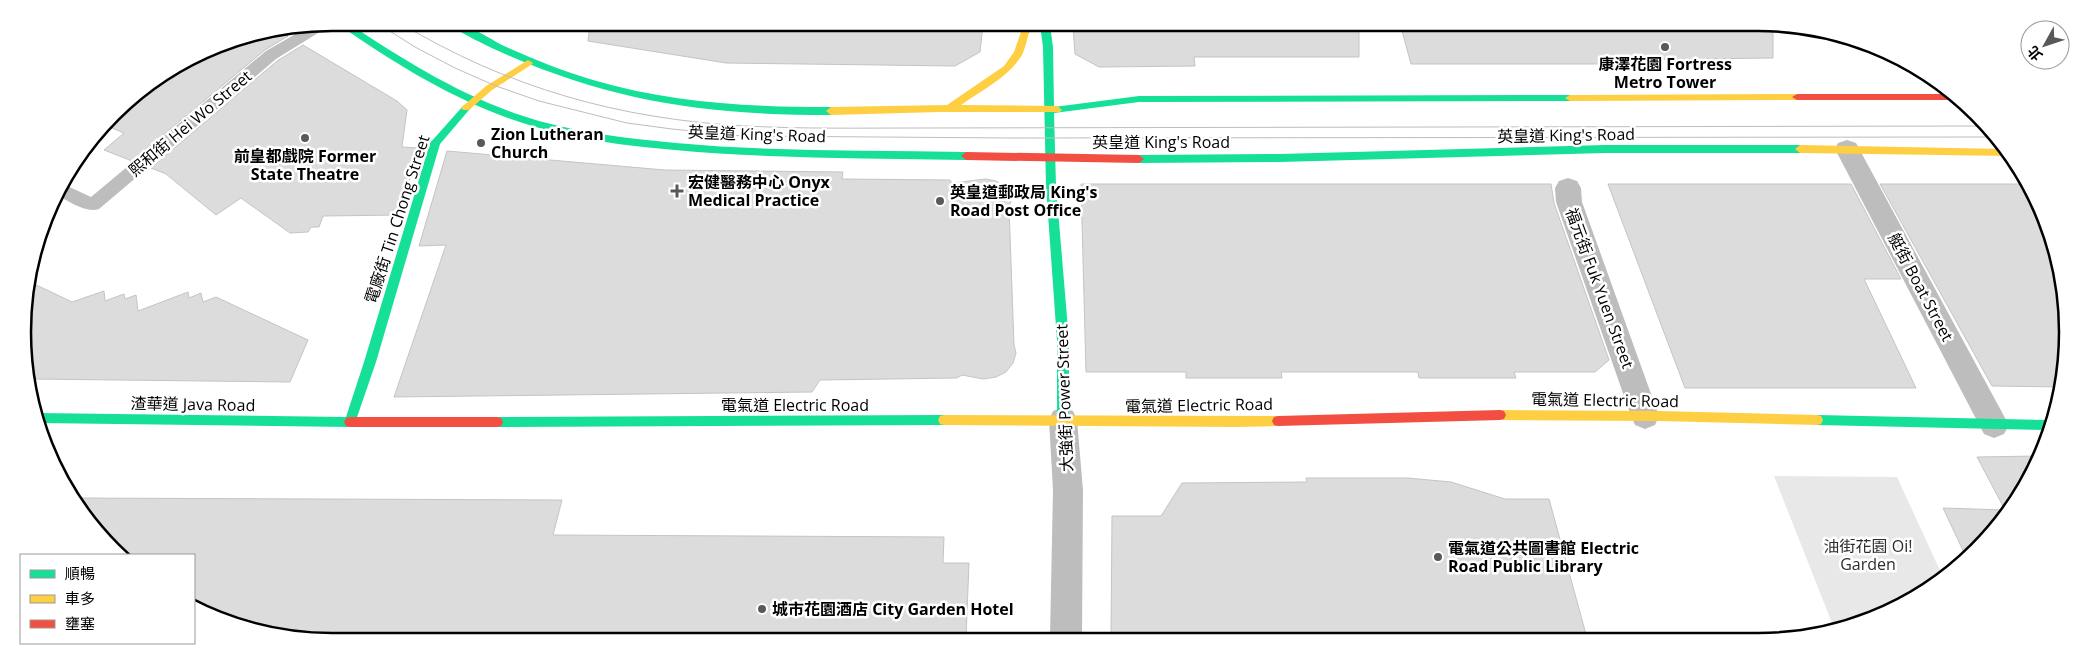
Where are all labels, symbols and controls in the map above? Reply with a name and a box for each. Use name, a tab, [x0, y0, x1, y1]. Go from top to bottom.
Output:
north arrow	[2020, 20, 2070, 70]
marker: 康澤花園 Fortress Metro Tower	[1659, 41, 1671, 53]
text: 北	[2023, 42, 2046, 65]
place label: 康澤花園 Fortress Metro Tower	[1598, 53, 1732, 93]
street label: 熙和街 Hei Wo Street	[124, 65, 256, 181]
street label: 英皇道 King's Road	[688, 121, 826, 147]
place label: Zion Lutheran Church	[491, 123, 604, 163]
street label: 英皇道 King's Road	[1497, 123, 1635, 147]
street label: 英皇道 King's Road	[1092, 131, 1230, 153]
marker: 前皇都戲院 Former State Theatre	[299, 132, 311, 144]
street label: 電廠街 Tin Chong Street	[359, 132, 435, 306]
marker: Zion Lutheran Church	[475, 137, 487, 149]
place label: 前皇都戲院 Former State Theatre	[234, 145, 376, 185]
place label: 宏健醫務中心 Onyx Medical Practice	[688, 171, 831, 211]
place label: 英皇道郵政局 King's Road Post Office	[950, 181, 1097, 221]
marker: 宏健醫務中心 Onyx Medical Practice	[670, 184, 684, 198]
marker: 英皇道郵政局 King's Road Post Office	[934, 195, 946, 207]
street label: 福元街 Fuk Yuen Street	[1561, 205, 1639, 372]
street label: 艇街 Boat Street	[1883, 229, 1959, 345]
street label: 大強街 Power Street	[1050, 323, 1078, 472]
street label: 電氣道 Electric Road	[1531, 388, 1679, 412]
street label: 渣華道 Java Road	[131, 392, 255, 416]
street label: 電氣道 Electric Road	[1125, 393, 1273, 417]
street label: 電氣道 Electric Road	[721, 394, 869, 416]
park label: 油街花園 Oi! Garden	[1824, 535, 1912, 575]
place label: 電氣道公共圖書館 Electric Road Public Library	[1448, 537, 1639, 577]
marker: 電氣道公共圖書館 Electric Road Public Library	[1432, 551, 1444, 563]
legend	[20, 554, 195, 644]
text: 順暢	[65, 563, 95, 583]
text: 車多	[65, 588, 95, 608]
place label: 城市花園酒店 City Garden Hotel	[772, 598, 1014, 620]
marker: 城市花園酒店 City Garden Hotel	[756, 603, 768, 615]
text: 壅塞	[65, 613, 95, 633]

